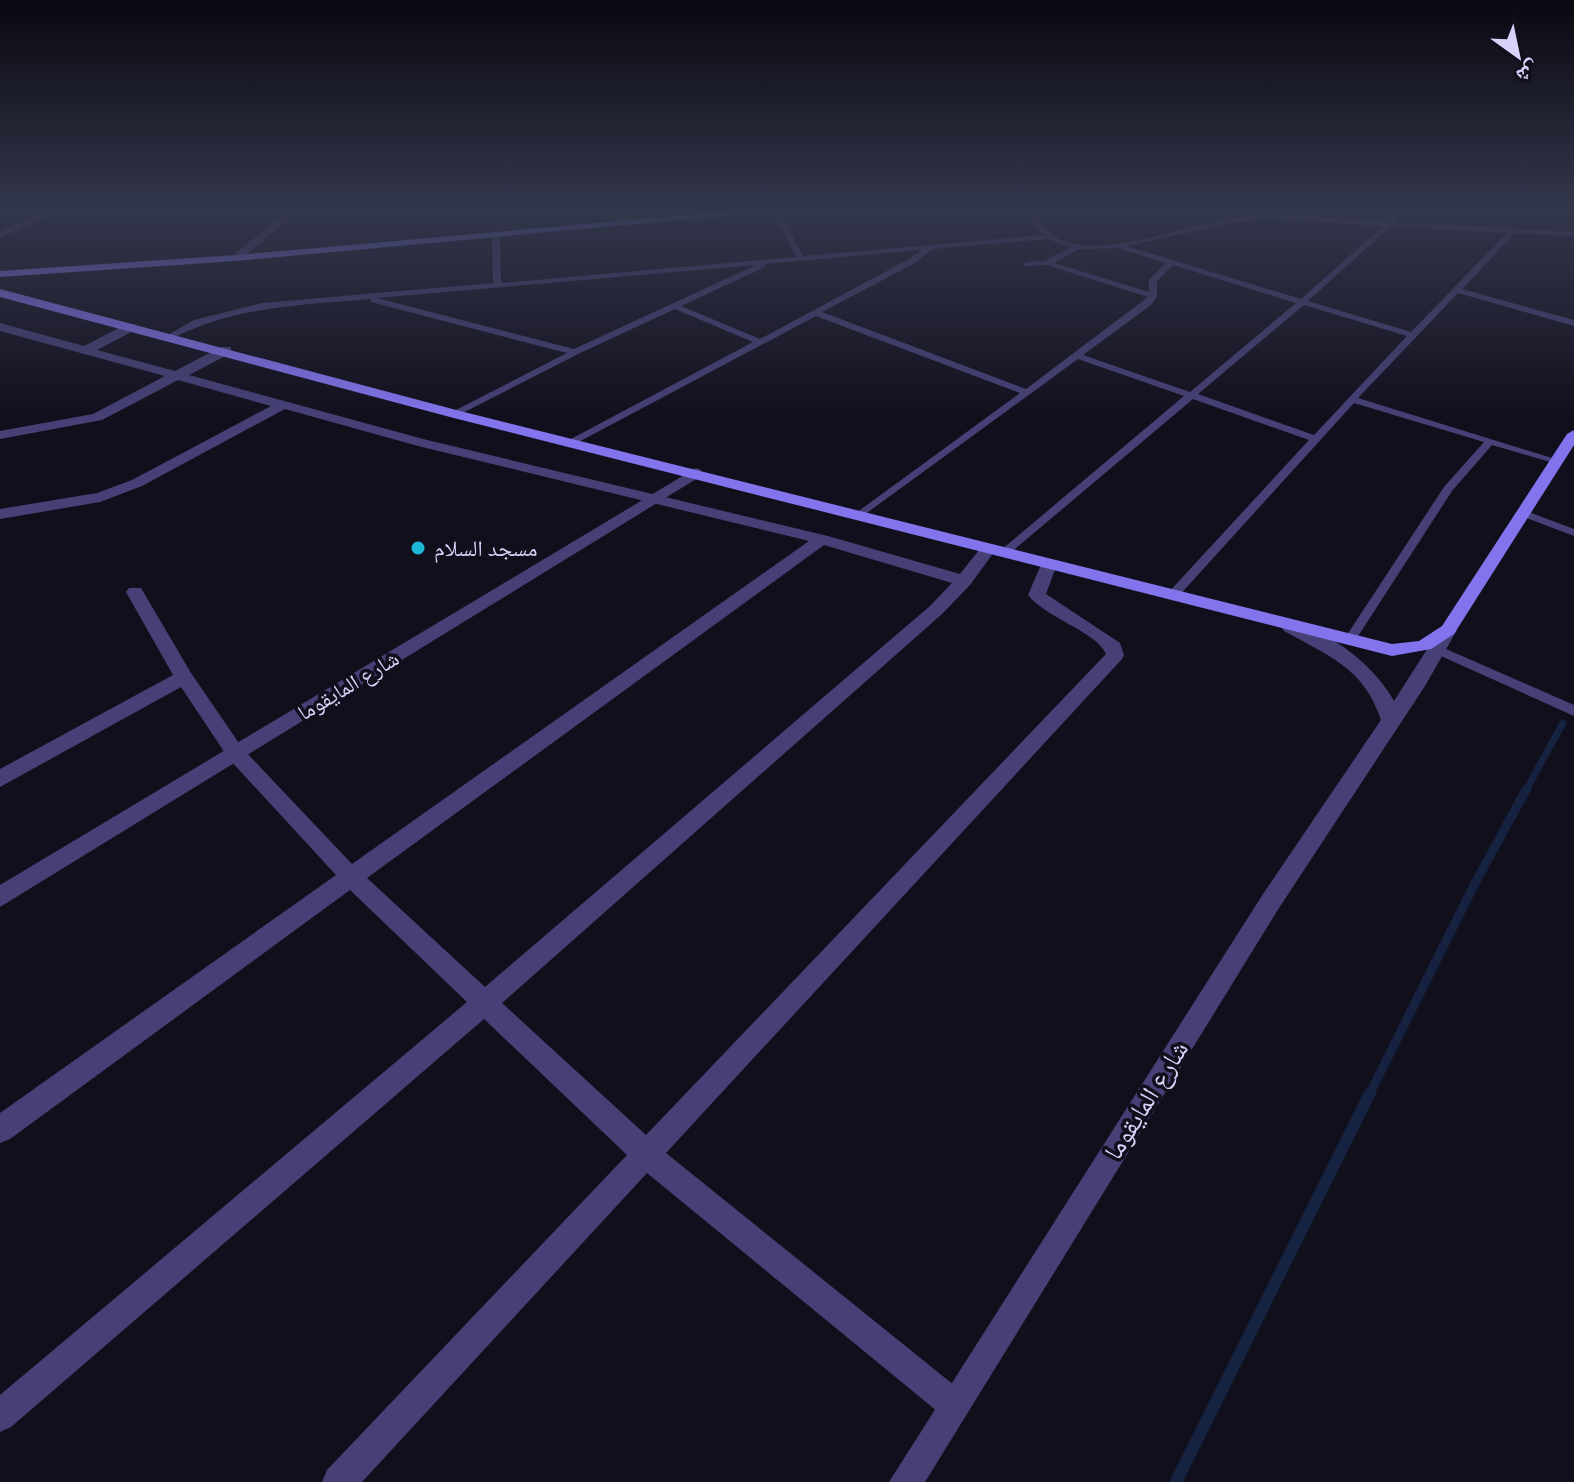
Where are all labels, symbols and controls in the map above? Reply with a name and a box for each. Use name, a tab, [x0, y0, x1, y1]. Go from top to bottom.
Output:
north arrow	[1478, 16, 1558, 96]
text: ش	[1510, 53, 1545, 88]
place label: مسجد السلام	[434, 537, 538, 564]
marker: مسجد السلام	[409, 539, 427, 557]
street label: شارع المايقوما	[294, 646, 405, 728]
street label: شارع المايقوما	[1099, 1036, 1198, 1167]

